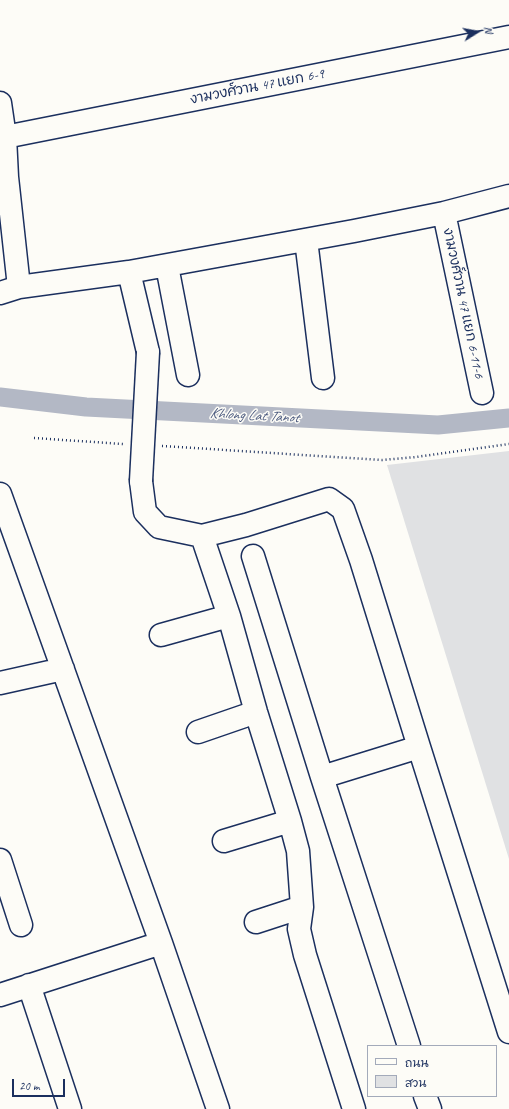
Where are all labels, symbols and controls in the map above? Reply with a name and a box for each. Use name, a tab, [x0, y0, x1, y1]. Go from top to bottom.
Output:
north arrow	[457, 12, 497, 52]
text: N	[481, 25, 496, 34]
street label: งามวงศ์วาน 47 แยก 6-9	[188, 66, 326, 108]
street label: งามวงศ์วาน 47 แยก 6-11-6	[439, 226, 487, 380]
water label: Khlong Lat Tanot	[209, 405, 299, 427]
legend	[367, 1045, 497, 1097]
text: ถนน	[405, 1055, 429, 1071]
scale bar	[14, 1071, 67, 1097]
text: สวน	[405, 1075, 426, 1091]
text: 20 m	[19, 1078, 39, 1094]

